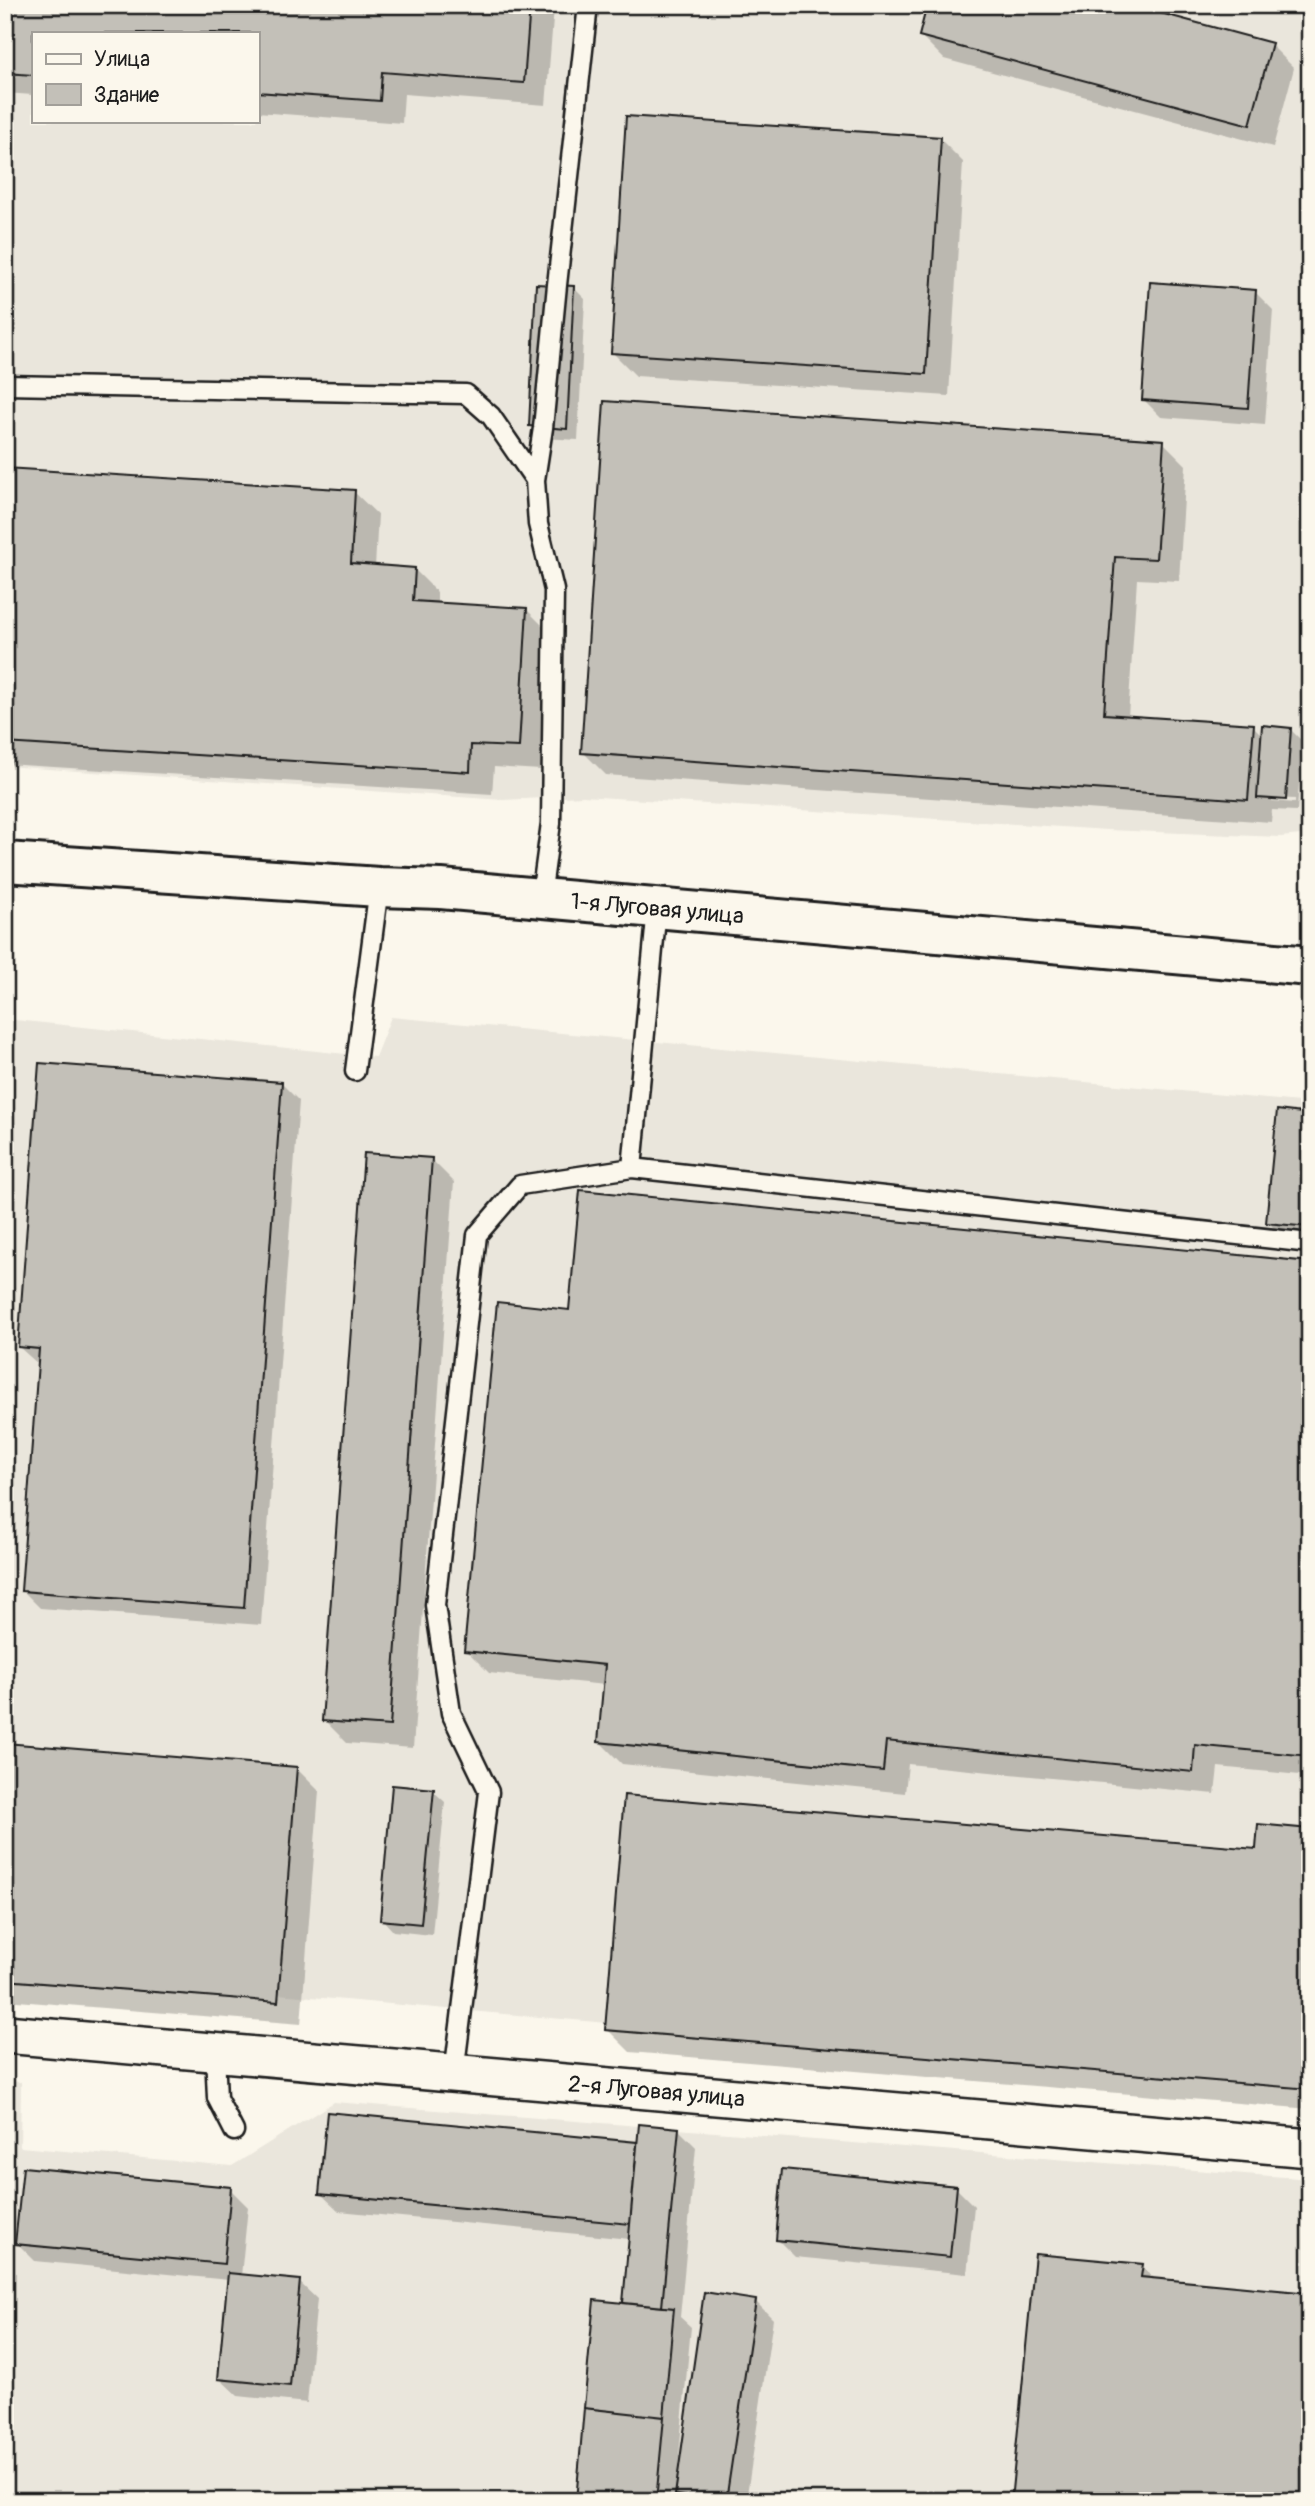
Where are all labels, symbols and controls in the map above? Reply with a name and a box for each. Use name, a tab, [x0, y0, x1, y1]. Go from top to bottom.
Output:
legend	[32, 32, 259, 122]
text: Улица	[94, 46, 150, 73]
text: Здание	[94, 82, 160, 109]
street label: 1-я Луговая улица	[569, 887, 745, 931]
street label: 2-я Луговая улица	[567, 2069, 746, 2114]

